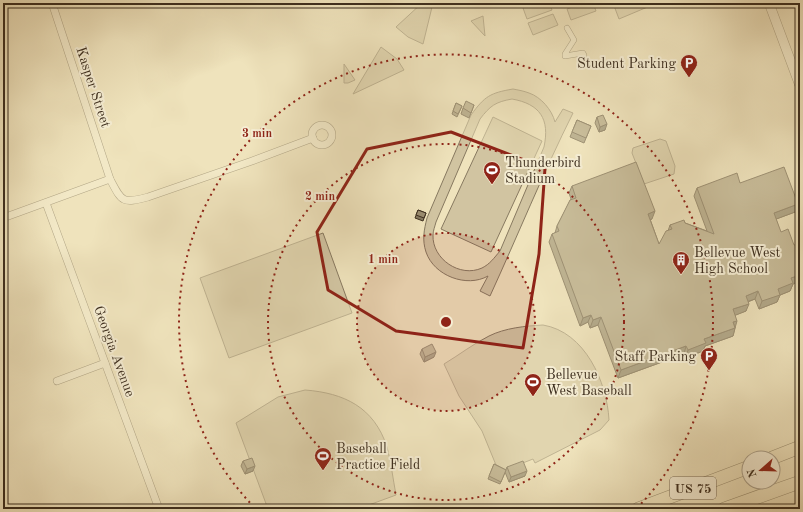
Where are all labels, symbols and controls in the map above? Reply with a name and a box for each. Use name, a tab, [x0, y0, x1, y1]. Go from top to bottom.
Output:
street label: Kasper Street	[73, 45, 113, 130]
parking icon: Student Parking	[679, 53, 699, 78]
place label: Student Parking	[577, 57, 676, 71]
text: 3 min	[242, 128, 272, 140]
place label: Thunderbird Stadium	[505, 156, 581, 186]
sports icon: Thunderbird Stadium	[482, 160, 502, 185]
text: 2 min	[305, 191, 335, 203]
place label: Bellevue West High School	[694, 246, 780, 276]
building icon: Bellevue West High School	[671, 250, 691, 275]
text: 1 min	[368, 254, 398, 266]
street label: Georgia Avenue	[91, 304, 137, 399]
centre of rings	[439, 315, 453, 329]
parking icon: Staff Parking	[699, 346, 719, 371]
place label: Staff Parking	[615, 350, 696, 364]
place label: Bellevue West Baseball	[546, 368, 632, 398]
sports icon: Bellevue West Baseball	[523, 372, 543, 397]
place label: Baseball Practice Field	[336, 442, 420, 472]
sports icon: Baseball Practice Field	[313, 446, 333, 471]
north arrow	[741, 450, 781, 490]
text: N	[746, 467, 760, 479]
road number: US 75	[670, 477, 716, 499]

